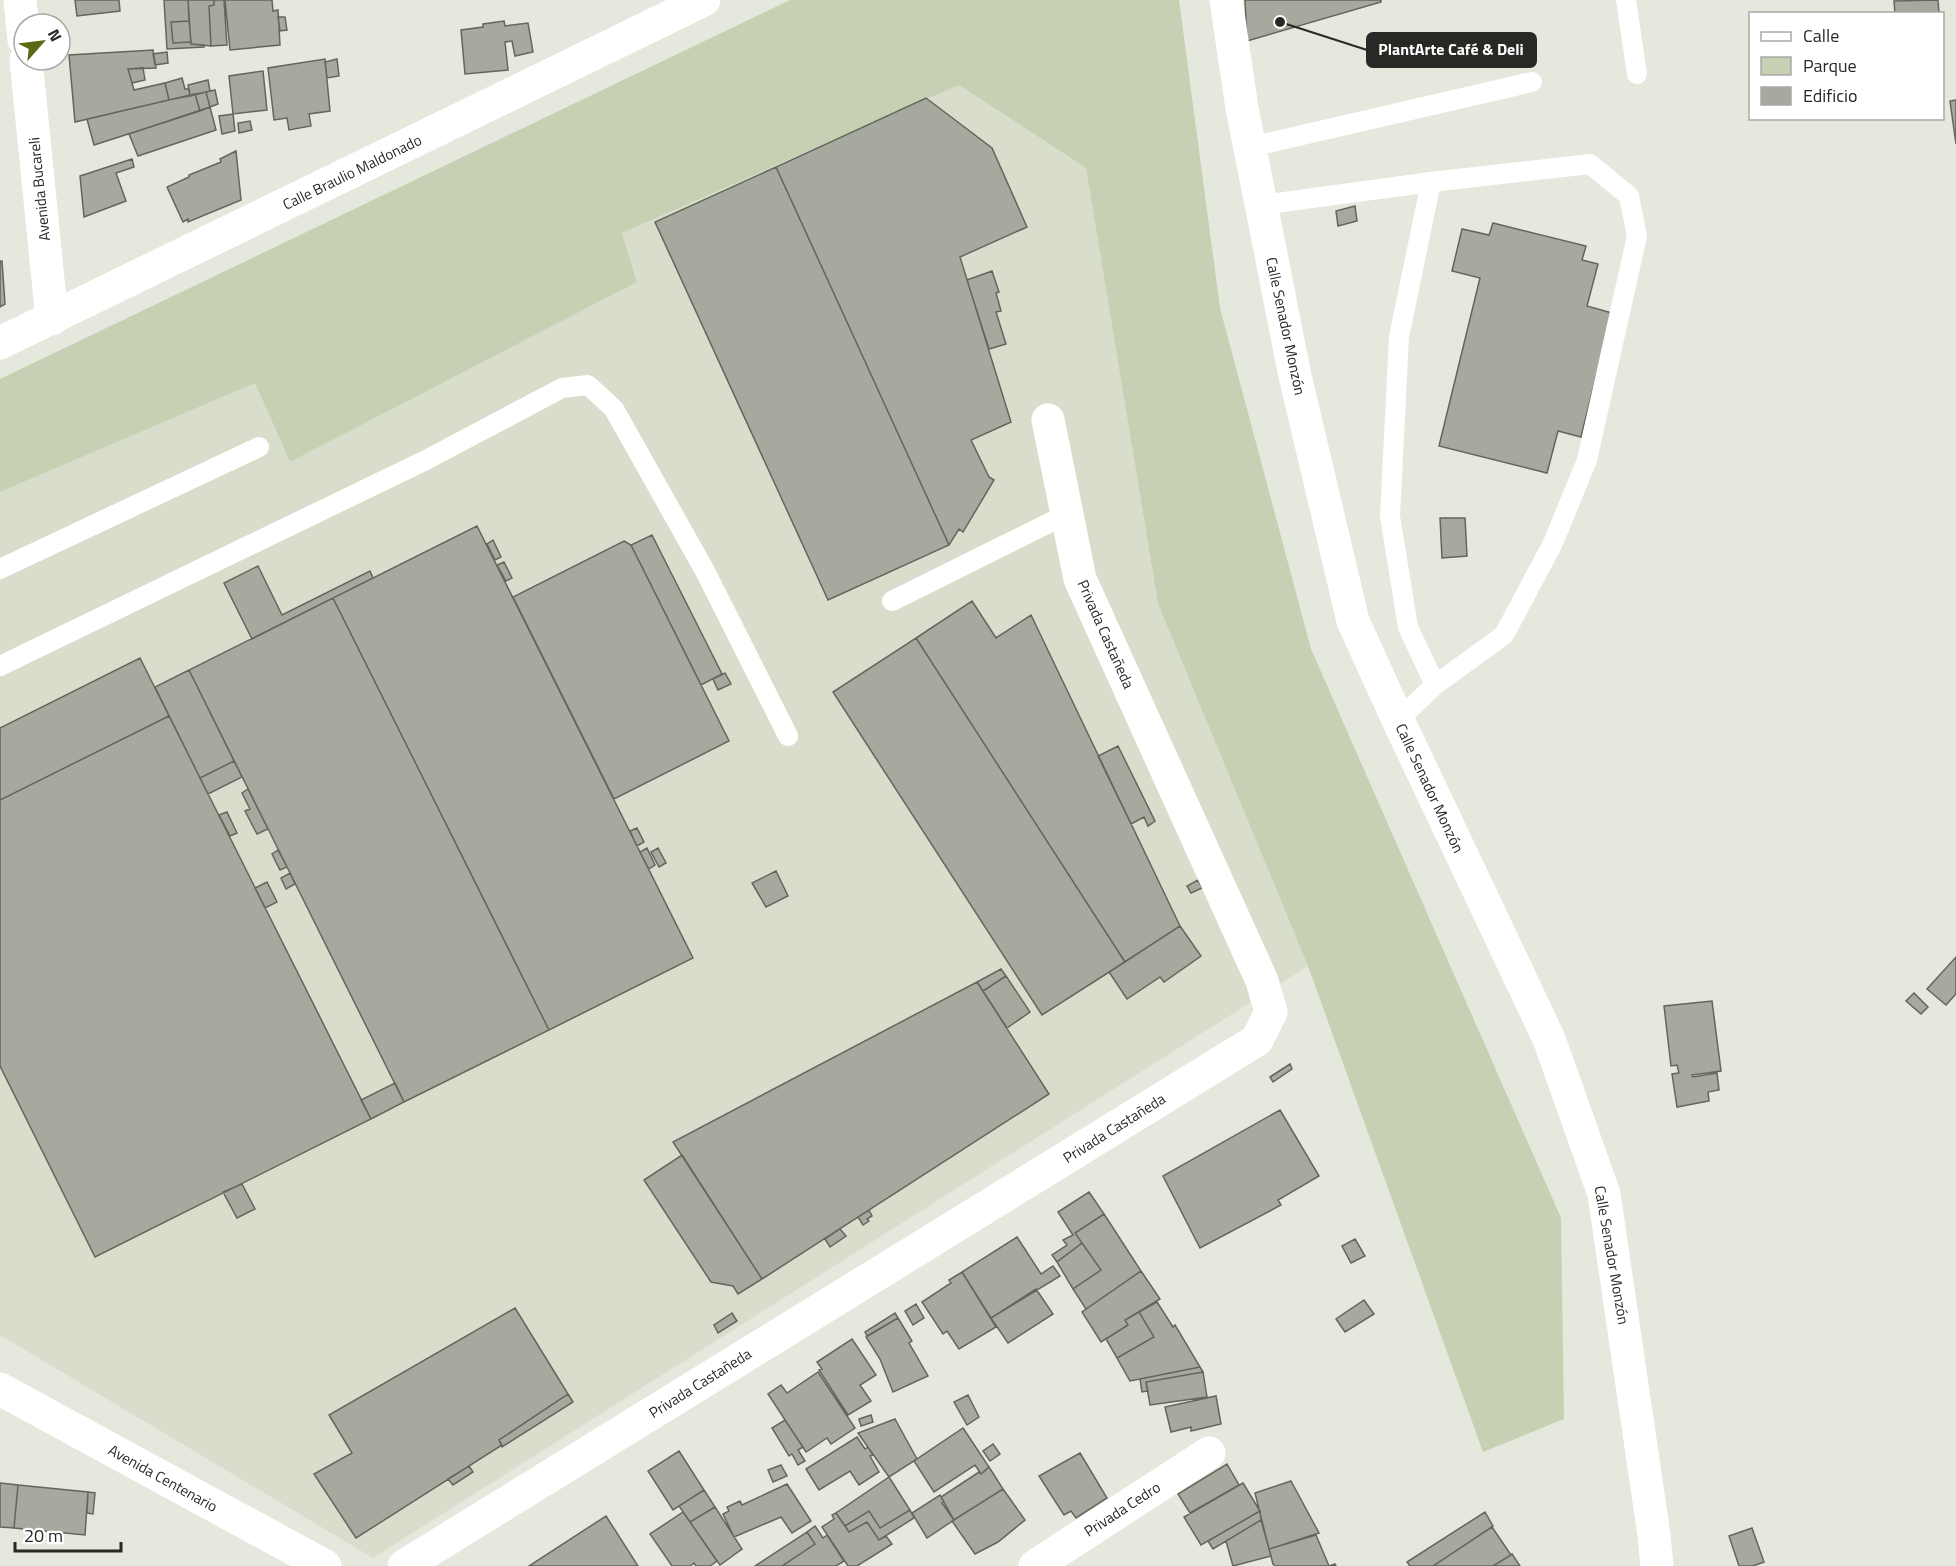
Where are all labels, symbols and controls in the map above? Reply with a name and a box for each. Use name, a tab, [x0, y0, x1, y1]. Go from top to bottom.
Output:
north arrow	[12, 12, 72, 72]
legend	[1749, 12, 1944, 120]
text: Calle	[1803, 22, 1839, 49]
text: N	[42, 24, 68, 45]
callout: PlantArte Café & Deli	[1367, 33, 1536, 67]
text: PlantArte Café & Deli	[1378, 37, 1524, 61]
text: Parque	[1803, 52, 1857, 79]
text: Edificio	[1803, 82, 1857, 109]
street label: Calle Braulio Maldonado	[279, 128, 426, 216]
street label: Avenida Bucareli	[22, 136, 56, 242]
street label: Calle Senador Monzón	[1260, 255, 1312, 397]
street label: Privada Castañeda	[1072, 576, 1141, 693]
street label: Calle Senador Monzón	[1390, 720, 1470, 856]
street label: Privada Castañeda	[1058, 1087, 1170, 1169]
street label: Calle Senador Monzón	[1588, 1184, 1636, 1326]
street label: Privada Castañeda	[644, 1342, 756, 1424]
street label: Avenida Centenario	[104, 1438, 222, 1518]
street label: Privada Cedro	[1079, 1476, 1165, 1542]
scale bar	[15, 1515, 122, 1553]
text: 20 m	[24, 1522, 63, 1549]

